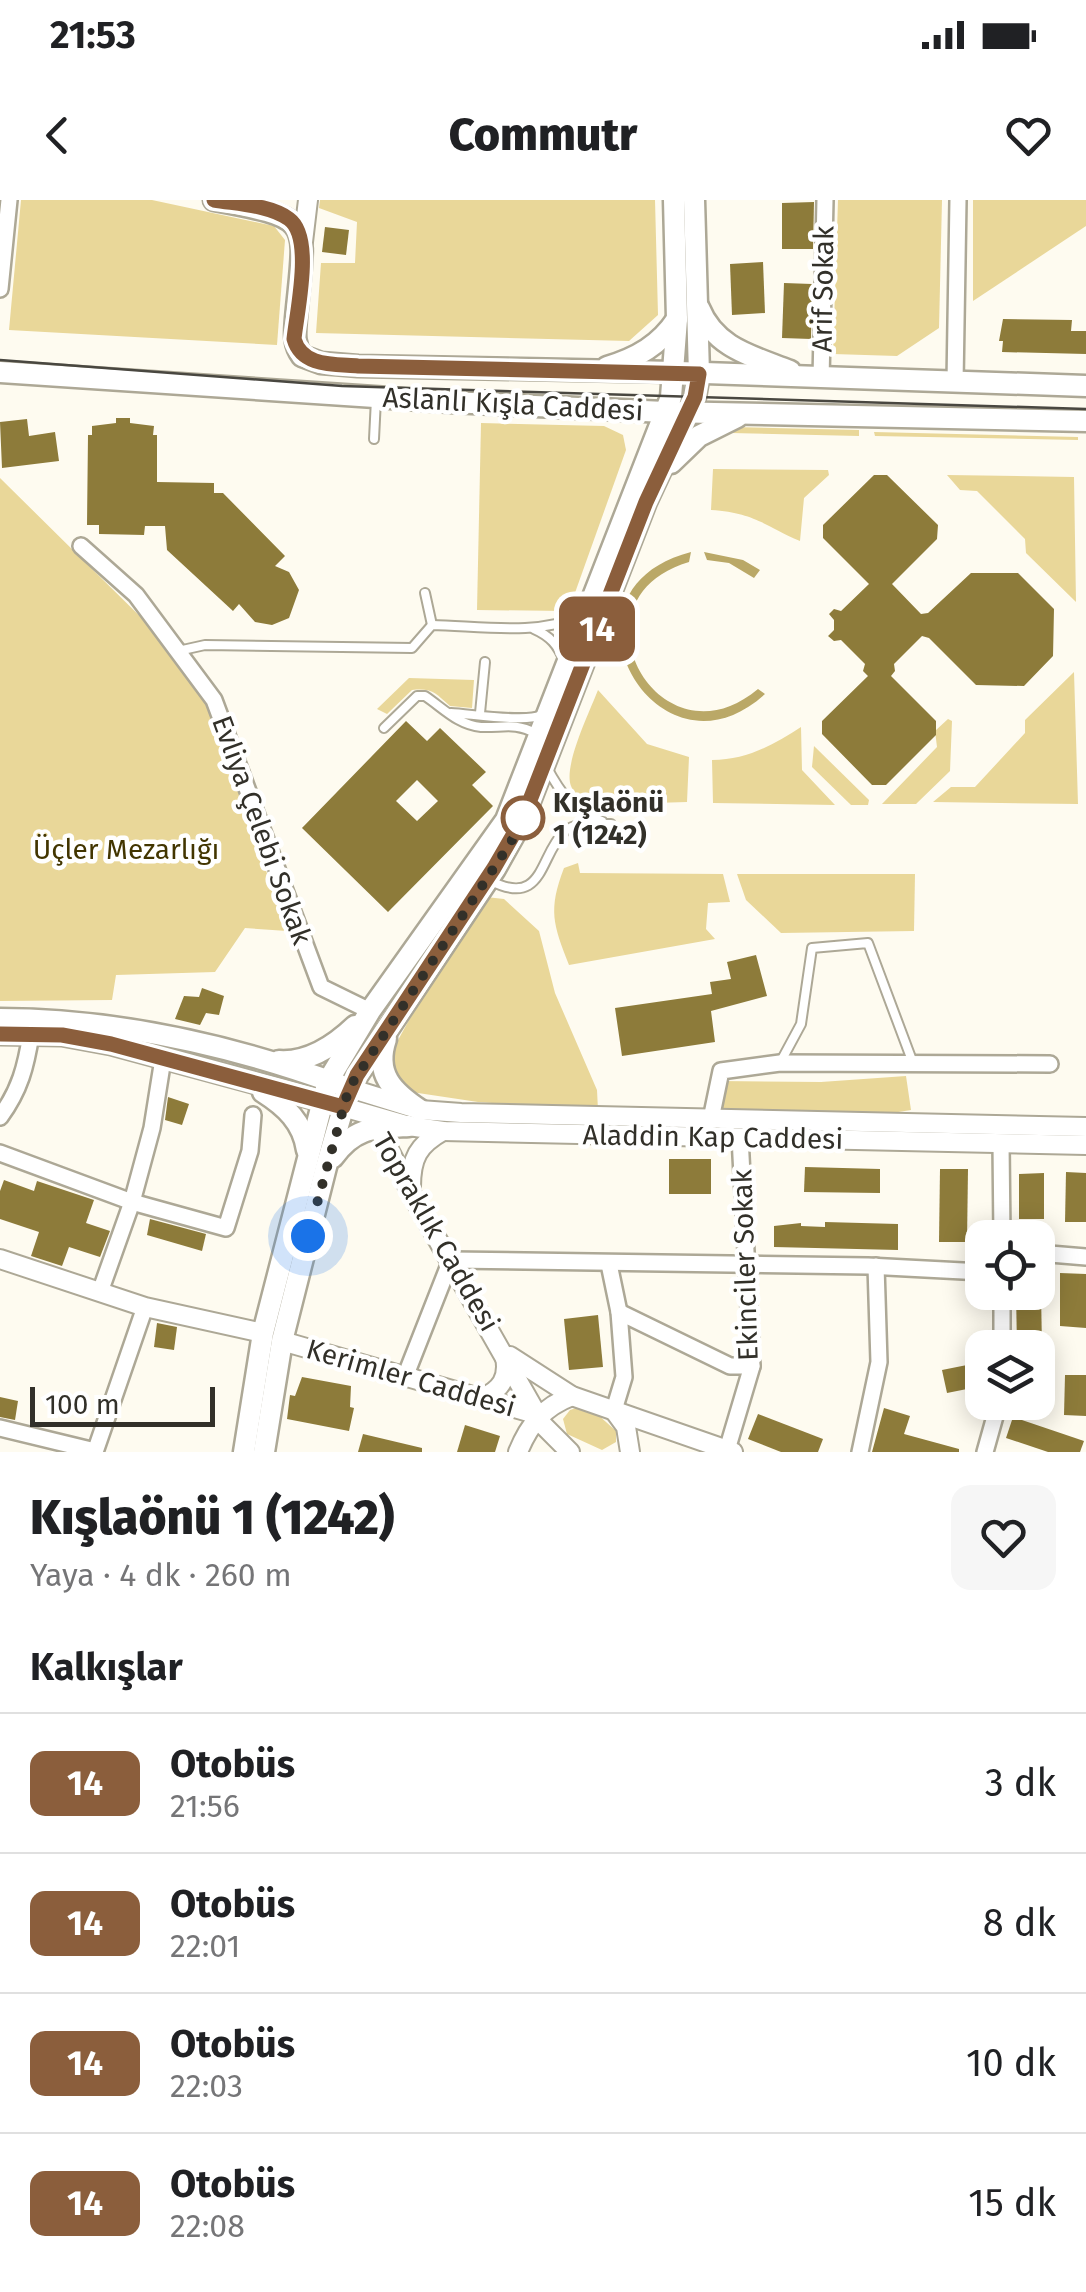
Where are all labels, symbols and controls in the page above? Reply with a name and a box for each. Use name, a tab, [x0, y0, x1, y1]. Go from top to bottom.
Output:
text: 21:53	[50, 12, 136, 58]
icon: back	[30, 108, 85, 163]
text: Commutr	[449, 108, 637, 162]
icon: heart	[1001, 108, 1056, 163]
street label: Arif Sokak	[805, 225, 841, 353]
street label: Aslanlı Kışla Caddesi	[382, 381, 644, 427]
line badge: 14	[552, 596, 642, 662]
text: 14	[579, 608, 615, 650]
street label: Evliya Çelebi Sokak	[205, 711, 319, 950]
place label: Kışlaönü 1 (1242)	[553, 786, 664, 851]
marker: Kışlaönü 1 (1242)	[502, 797, 544, 839]
park label: Üçler Mezarlığı	[33, 833, 219, 866]
street label: Aladdin Kap Caddesi	[582, 1118, 844, 1156]
street label: Topraklık Caddesi	[366, 1127, 506, 1337]
street label: Ekinciler Sokak	[725, 1168, 765, 1361]
your location	[283, 1211, 333, 1261]
map controls	[965, 1220, 1055, 1420]
button: locate	[965, 1220, 1055, 1310]
button: layers	[965, 1330, 1055, 1420]
street label: Kerimler Caddesi	[303, 1332, 519, 1424]
scale bar	[30, 1382, 215, 1426]
text: 100 m	[45, 1388, 120, 1421]
button: heart	[951, 1485, 1056, 1590]
text: Kışlaönü 1 (1242)	[30, 1489, 394, 1547]
text: Yaya · 4 dk · 260 m	[30, 1556, 292, 1594]
text: Kalkışlar	[30, 1644, 183, 1690]
text: Otobüs	[170, 1741, 295, 1787]
text: 3 dk	[985, 1760, 1056, 1806]
text: 14	[67, 1762, 103, 1804]
text: 21:56	[170, 1787, 240, 1825]
text: Otobüs	[170, 1881, 295, 1927]
text: 8 dk	[983, 1900, 1056, 1946]
text: 14	[67, 1902, 103, 1944]
text: 22:01	[170, 1927, 240, 1965]
text: Otobüs	[170, 2021, 295, 2067]
text: 10 dk	[966, 2040, 1056, 2086]
text: 14	[67, 2042, 103, 2084]
text: 22:03	[170, 2067, 243, 2105]
text: Otobüs	[170, 2161, 295, 2207]
text: 15 dk	[968, 2180, 1056, 2226]
text: 14	[67, 2182, 103, 2224]
text: 22:08	[170, 2207, 245, 2245]

